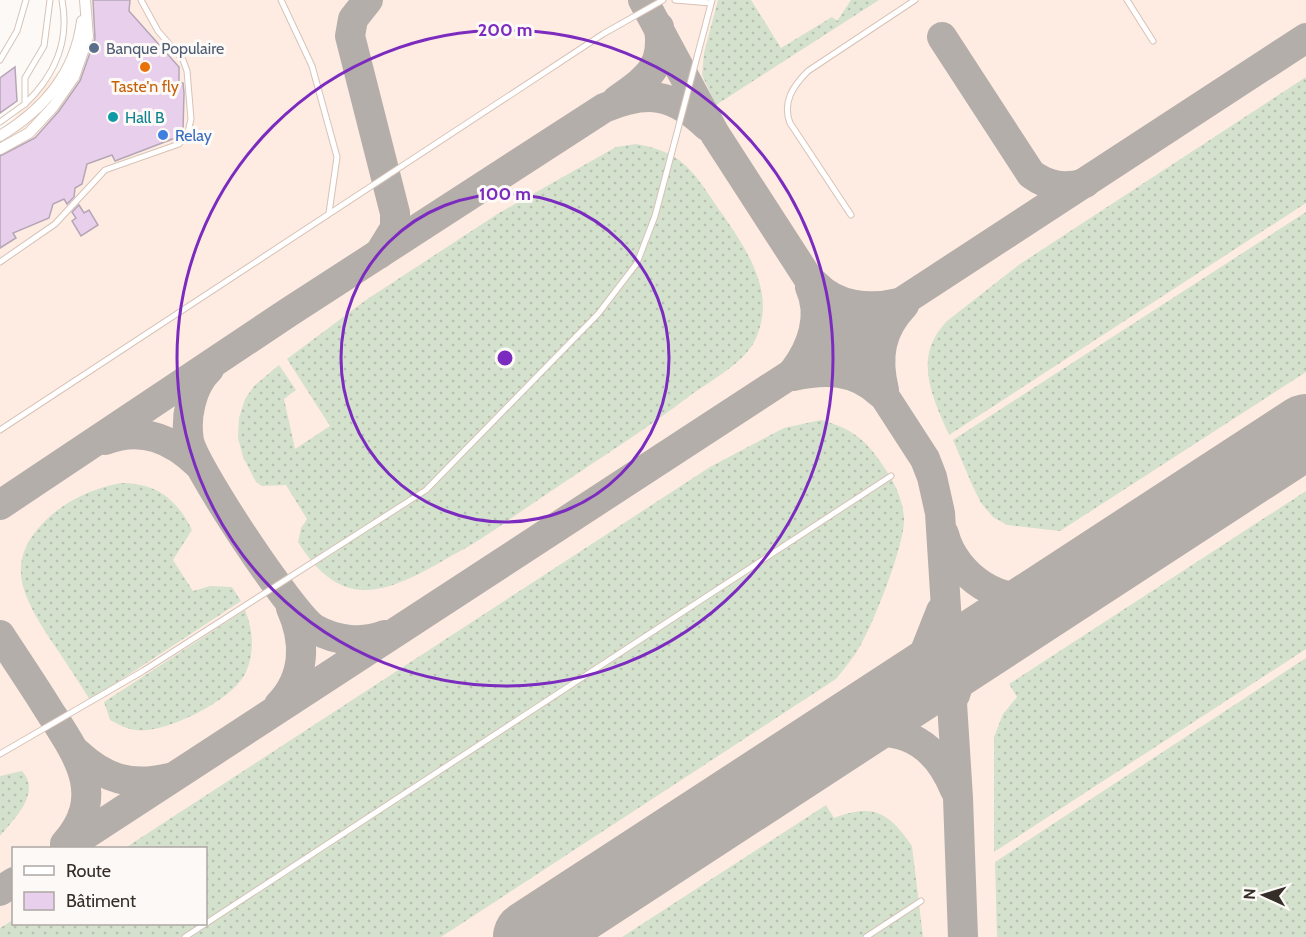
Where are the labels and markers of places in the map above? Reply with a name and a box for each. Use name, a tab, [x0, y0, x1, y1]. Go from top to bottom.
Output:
place label: Banque Populaire	[106, 39, 224, 58]
marker: Banque Populaire	[87, 41, 101, 55]
marker: Taste'n fly	[138, 60, 152, 74]
place label: Taste'n fly	[111, 77, 179, 96]
place label: Hall B	[125, 108, 165, 127]
marker: Hall B	[106, 110, 120, 124]
place label: Relay	[175, 126, 212, 145]
marker: Relay	[156, 128, 170, 142]
centre of rings	[495, 348, 515, 368]

